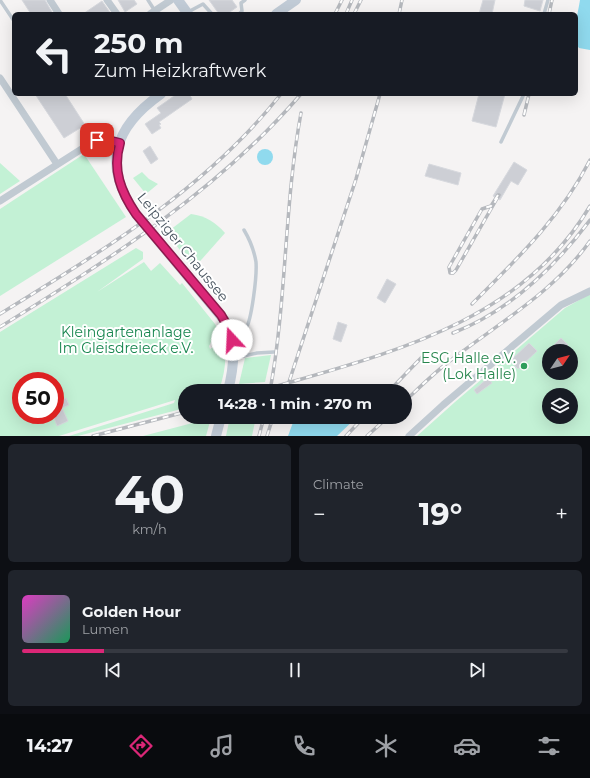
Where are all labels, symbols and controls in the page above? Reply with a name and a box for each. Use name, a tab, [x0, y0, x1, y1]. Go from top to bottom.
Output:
text: 250 m	[94, 26, 184, 60]
icon: left	[28, 28, 80, 80]
text: Zum Heizkraftwerk	[94, 60, 266, 82]
pin	[80, 123, 114, 157]
icon: arrive	[86, 129, 108, 151]
street label: Leipziger Chaussee	[133, 189, 233, 305]
position arrow	[211, 319, 253, 361]
park label: Kleingartenanlage Im Gleisdreieck e.V.	[59, 323, 194, 357]
north arrow	[542, 344, 578, 380]
map controls	[542, 344, 578, 424]
place label: ESG Halle e.V. (Lok Halle)	[421, 349, 516, 383]
marker: ESG Halle e.V. (Lok Halle)	[519, 361, 529, 371]
speed limit sign: 50	[12, 372, 64, 424]
button: layers	[542, 388, 578, 424]
text: 14:28 · 1 min · 270 m	[218, 394, 372, 413]
text: 40	[114, 463, 185, 526]
text: Climate	[313, 476, 364, 492]
text: 19°	[419, 496, 462, 533]
text: −	[313, 501, 326, 528]
text: +	[555, 501, 568, 528]
text: km/h	[132, 521, 167, 537]
text: Golden Hour	[82, 602, 181, 621]
text: Lumen	[82, 621, 129, 637]
icon: previous	[102, 659, 124, 681]
icon: pause	[284, 659, 306, 681]
icon: next	[466, 659, 488, 681]
icon: directions	[127, 732, 155, 760]
icon: music	[208, 732, 236, 760]
icon: phone	[290, 732, 318, 760]
icon: climate	[372, 732, 400, 760]
icon: car	[453, 732, 481, 760]
icon: filters	[535, 732, 563, 760]
text: 14:27	[27, 735, 73, 757]

